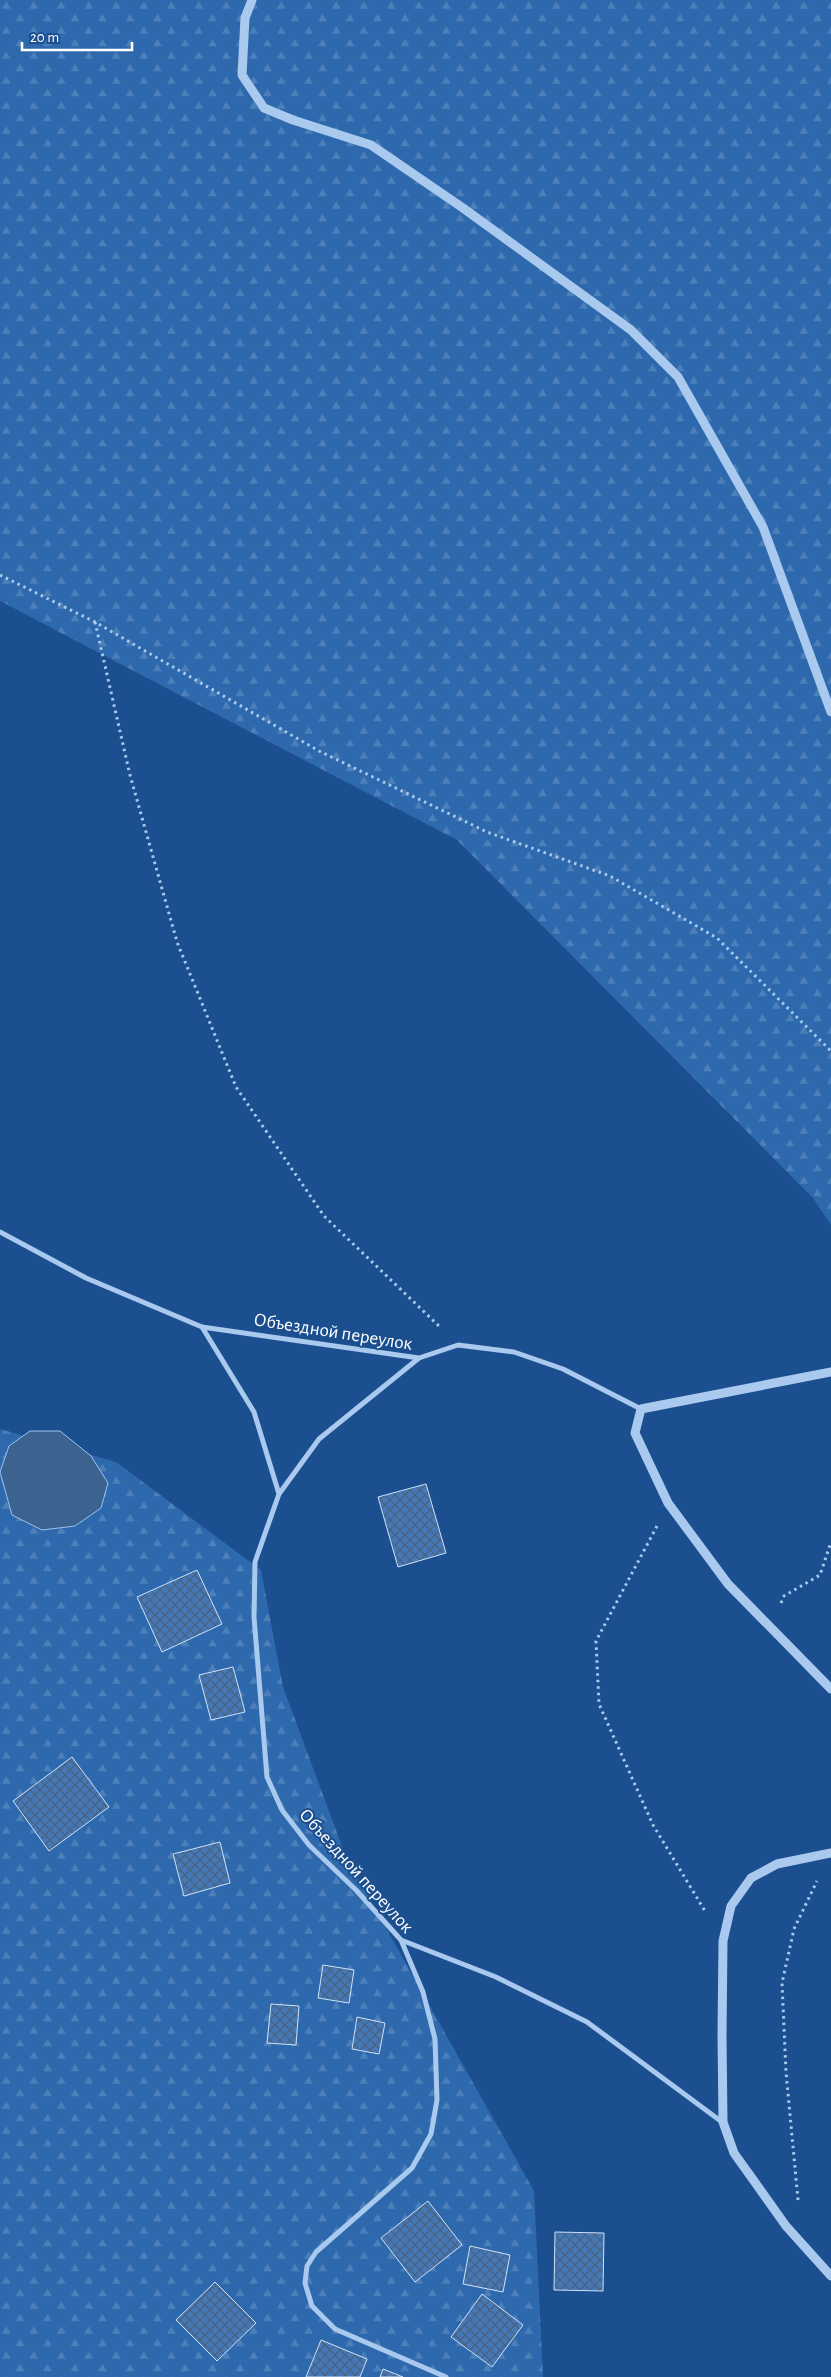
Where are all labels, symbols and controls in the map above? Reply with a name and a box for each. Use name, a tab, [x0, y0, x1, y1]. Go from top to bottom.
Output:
scale bar	[22, 20, 132, 52]
text: 20 m	[30, 30, 59, 45]
street label: Объездной переулок	[252, 1310, 414, 1354]
street label: Объездной переулок	[295, 1805, 417, 1937]

